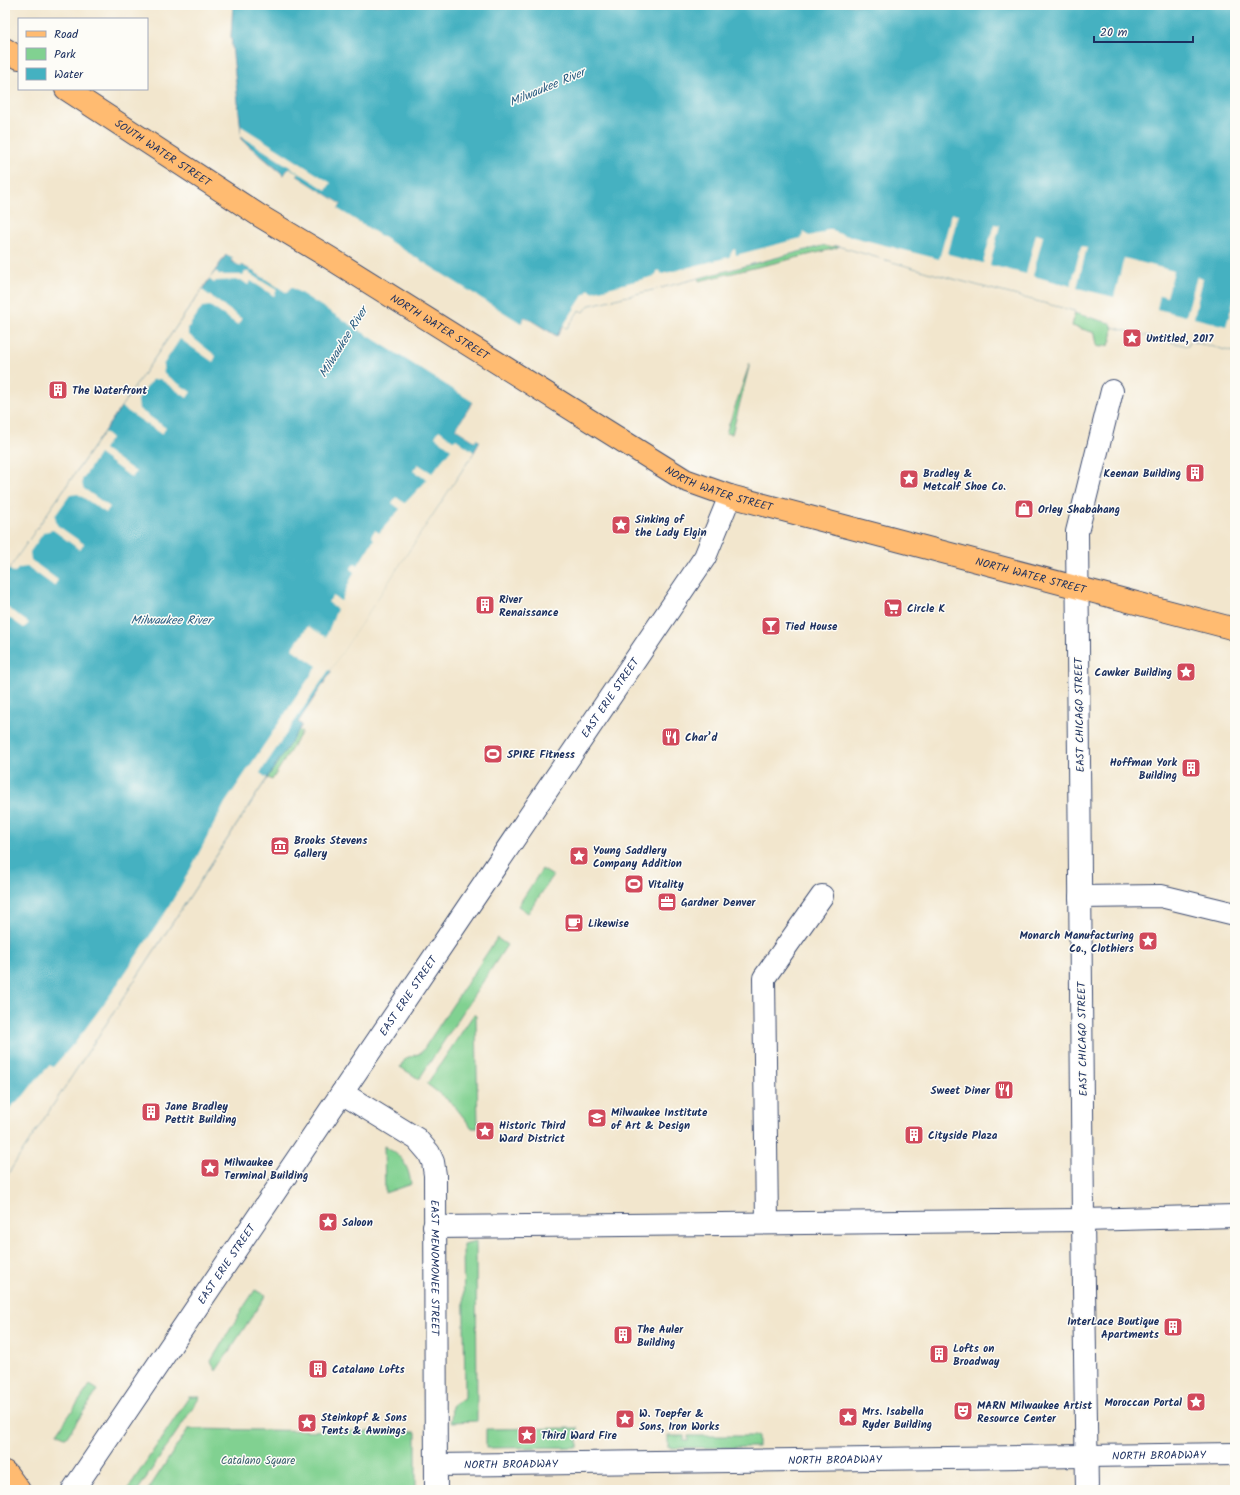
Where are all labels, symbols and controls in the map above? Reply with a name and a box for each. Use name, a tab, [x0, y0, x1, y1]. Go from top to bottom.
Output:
legend	[18, 18, 148, 90]
scale bar	[1094, 18, 1193, 44]
text: 20 m	[1100, 23, 1128, 42]
text: Road	[54, 25, 79, 44]
text: Park	[54, 45, 76, 64]
water label: Milwaukee River	[507, 62, 591, 112]
text: Water	[54, 65, 84, 84]
street label: SOUTH WATER STREET	[111, 115, 215, 192]
street label: NORTH WATER STREET	[386, 290, 493, 366]
water label: Milwaukee River	[314, 301, 374, 381]
place icon: Untitled, 2017	[1121, 327, 1143, 349]
place label: Untitled, 2017	[1146, 330, 1214, 348]
building icon: The Waterfront	[47, 379, 69, 401]
place label: The Waterfront	[72, 382, 148, 400]
street label: NORTH WATER STREET	[661, 462, 776, 517]
building icon: Keenan Building	[1184, 462, 1206, 484]
place label: Bradley & Metcalf Shoe Co.	[923, 465, 1006, 496]
place label: Keenan Building	[1103, 465, 1181, 483]
place icon: Bradley & Metcalf Shoe Co.	[898, 468, 920, 490]
shop icon: Orley Shabahang	[1013, 498, 1035, 520]
place label: Orley Shabahang	[1038, 501, 1120, 519]
place label: Sinking of the Lady Elgin	[635, 511, 707, 542]
place icon: Sinking of the Lady Elgin	[610, 514, 632, 536]
street label: NORTH WATER STREET	[973, 553, 1089, 600]
place label: River Renaissance	[499, 591, 559, 622]
building icon: River Renaissance	[474, 594, 496, 616]
supermarket icon: Circle K	[882, 597, 904, 619]
place label: Circle K	[907, 600, 946, 618]
water label: Milwaukee River	[131, 611, 214, 630]
bar icon: Tied House	[760, 615, 782, 637]
place label: Tied House	[785, 618, 838, 636]
street label: EAST ERIE STREET	[577, 654, 645, 742]
street label: EAST CHICAGO STREET	[1070, 656, 1090, 772]
place icon: Cawker Building	[1175, 661, 1197, 683]
place label: Cawker Building	[1095, 664, 1172, 682]
restaurant icon: Char’d	[660, 726, 682, 748]
place label: Char’d	[685, 729, 718, 747]
sports icon: SPIRE Fitness	[482, 743, 504, 765]
place label: SPIRE Fitness	[507, 746, 576, 764]
place label: Hoffman York Building	[1110, 754, 1178, 785]
building icon: Hoffman York Building	[1180, 757, 1202, 779]
place label: Brooks Stevens Gallery	[294, 832, 368, 863]
museum icon: Brooks Stevens Gallery	[269, 835, 291, 857]
place label: Young Saddlery Company Addition	[593, 842, 682, 873]
place icon: Young Saddlery Company Addition	[568, 845, 590, 867]
sports icon: Vitality	[623, 873, 645, 895]
place label: Vitality	[648, 876, 684, 894]
office icon: Gardner Denver	[656, 891, 678, 913]
place label: Gardner Denver	[681, 894, 757, 912]
cafe icon: Likewise	[563, 912, 585, 934]
place label: Likewise	[588, 915, 629, 933]
place label: Monarch Manufacturing Co., Clothiers	[1020, 927, 1135, 958]
place icon: Monarch Manufacturing Co., Clothiers	[1137, 930, 1159, 952]
street label: EAST ERIE STREET	[375, 952, 443, 1040]
street label: EAST CHICAGO STREET	[1073, 980, 1093, 1096]
restaurant icon: Sweet Diner	[993, 1079, 1015, 1101]
place label: Sweet Diner	[931, 1082, 991, 1100]
place label: Jane Bradley Pettit Building	[165, 1098, 237, 1129]
building icon: Jane Bradley Pettit Building	[140, 1101, 162, 1123]
place label: Milwaukee Institute of Art & Design	[611, 1104, 708, 1135]
school or university icon: Milwaukee Institute of Art & Design	[586, 1107, 608, 1129]
place label: Historic Third Ward District	[499, 1117, 567, 1148]
place icon: Historic Third Ward District	[474, 1120, 496, 1142]
building icon: Cityside Plaza	[903, 1124, 925, 1146]
place label: Cityside Plaza	[928, 1127, 998, 1145]
place label: Milwaukee Terminal Building	[224, 1154, 308, 1185]
place icon: Milwaukee Terminal Building	[199, 1157, 221, 1179]
street label: EAST MENOMONEE STREET	[425, 1200, 444, 1337]
place icon: Saloon	[317, 1211, 339, 1233]
place label: Saloon	[342, 1214, 373, 1232]
street label: EAST ERIE STREET	[193, 1220, 261, 1308]
place label: InterLace Boutique Apartments	[1067, 1313, 1160, 1344]
building icon: InterLace Boutique Apartments	[1162, 1316, 1184, 1338]
place label: The Auler Building	[637, 1321, 684, 1352]
building icon: The Auler Building	[612, 1324, 634, 1346]
place label: Lofts on Broadway	[953, 1340, 1000, 1371]
building icon: Lofts on Broadway	[928, 1343, 950, 1365]
building icon: Catalano Lofts	[307, 1358, 329, 1380]
place label: Catalano Lofts	[332, 1361, 406, 1379]
place icon: Moroccan Portal	[1185, 1391, 1207, 1413]
place label: Moroccan Portal	[1104, 1394, 1182, 1412]
place label: MARN Milwaukee Artist Resource Center	[977, 1397, 1093, 1428]
theatre icon: MARN Milwaukee Artist Resource Center	[952, 1400, 974, 1422]
place label: Mrs. Isabella Ryder Building	[862, 1403, 932, 1434]
place label: W. Toepfer & Sons, Iron Works	[639, 1405, 720, 1436]
place icon: Mrs. Isabella Ryder Building	[837, 1406, 859, 1428]
place icon: W. Toepfer & Sons, Iron Works	[614, 1408, 636, 1430]
place label: Steinkopf & Sons Tents & Awnings	[321, 1409, 408, 1440]
place icon: Steinkopf & Sons Tents & Awnings	[296, 1412, 318, 1434]
place icon: Third Ward Fire	[516, 1424, 538, 1446]
place label: Third Ward Fire	[541, 1427, 617, 1445]
street label: NORTH BROADWAY	[1112, 1446, 1207, 1466]
street label: NORTH BROADWAY	[788, 1451, 883, 1470]
park label: Catalano Square	[221, 1452, 295, 1470]
street label: NORTH BROADWAY	[464, 1455, 559, 1475]

